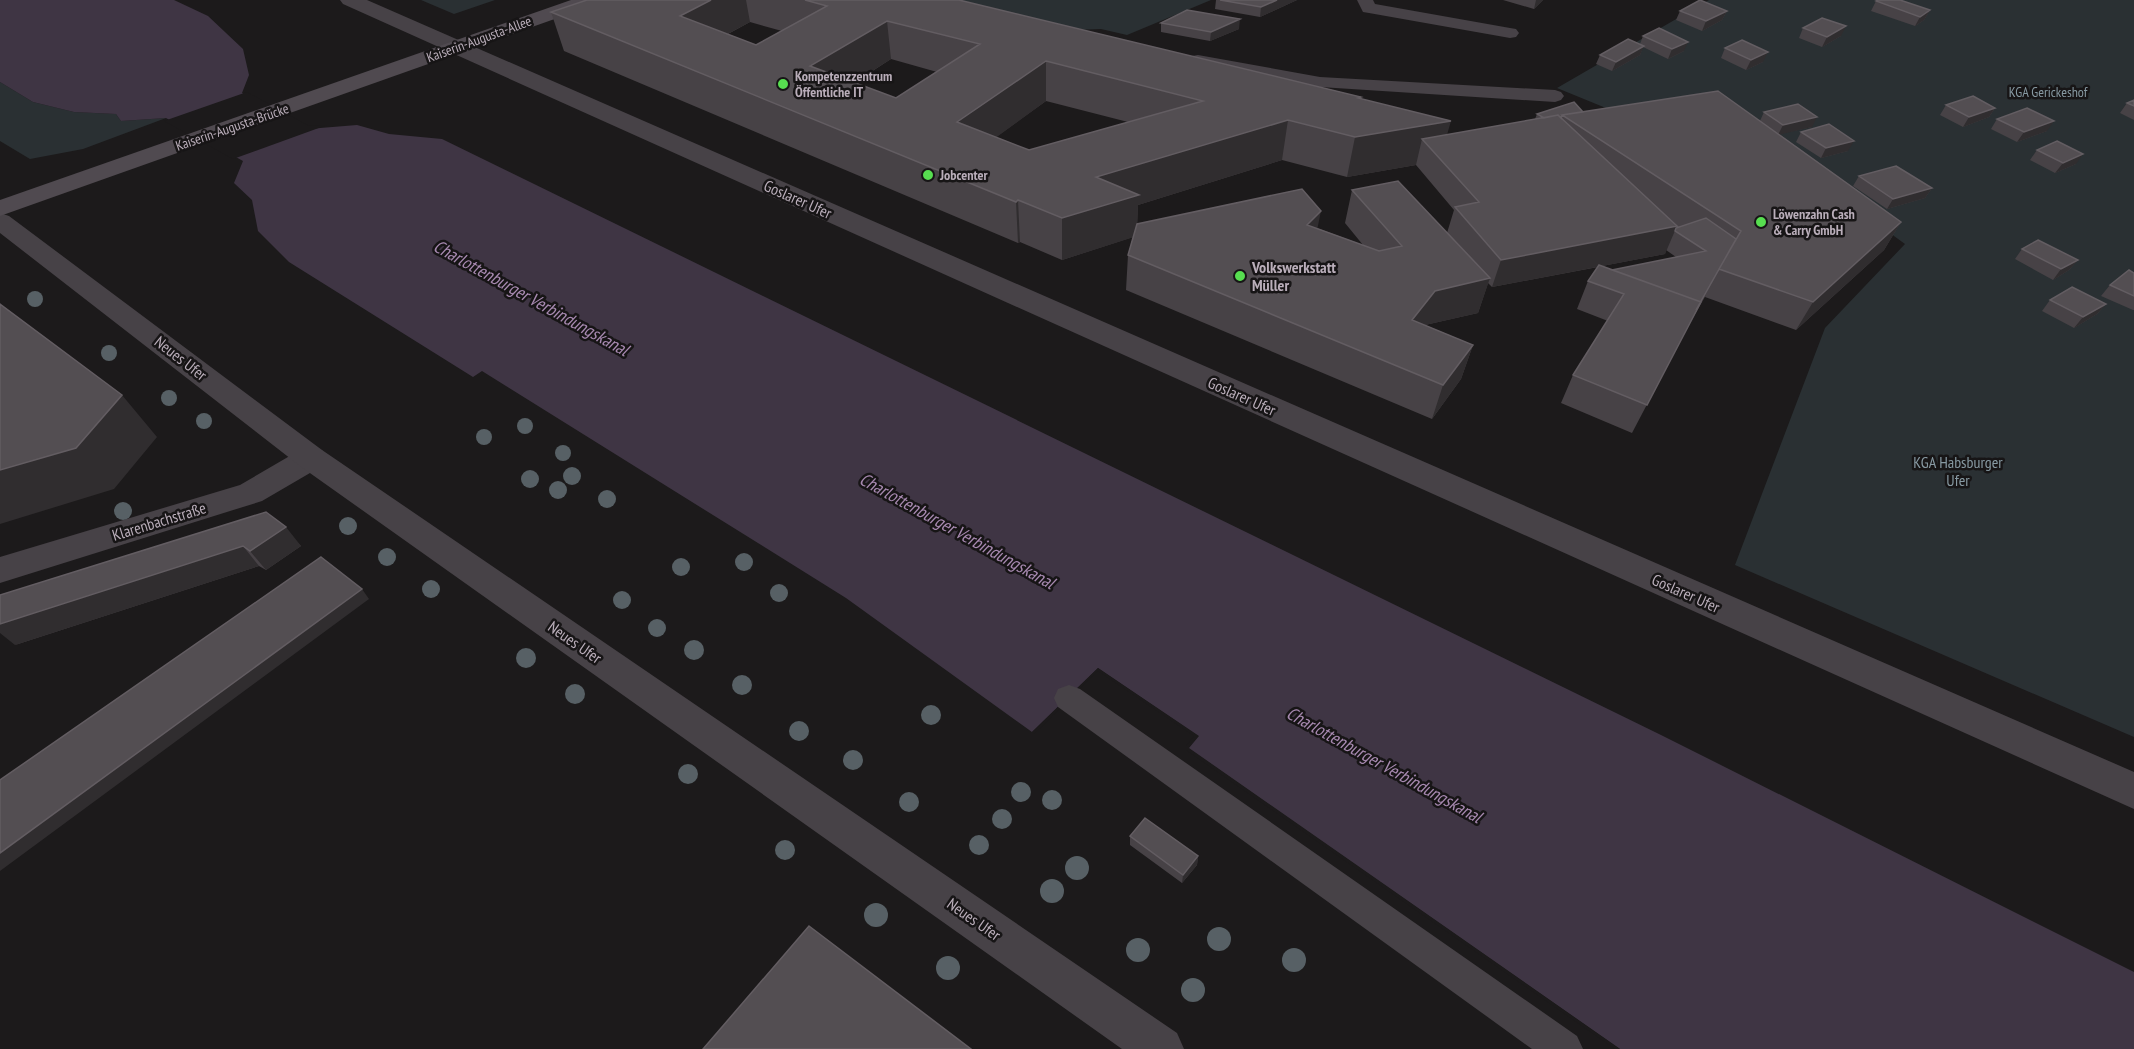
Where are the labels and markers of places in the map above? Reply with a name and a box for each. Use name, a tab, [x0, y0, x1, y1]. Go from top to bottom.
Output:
place label: Kompetenzzentrum Öffentliche IT	[795, 67, 892, 101]
marker: Kompetenzzentrum Öffentliche IT	[776, 77, 790, 91]
place label: Jobcenter	[939, 166, 989, 184]
marker: Jobcenter	[921, 168, 935, 182]
place label: Löwenzahn Cash & Carry GmbH	[1773, 205, 1855, 239]
marker: Löwenzahn Cash & Carry GmbH	[1754, 215, 1768, 229]
place label: Volkswerkstatt Müller	[1251, 257, 1336, 295]
marker: Volkswerkstatt Müller	[1233, 269, 1247, 283]

